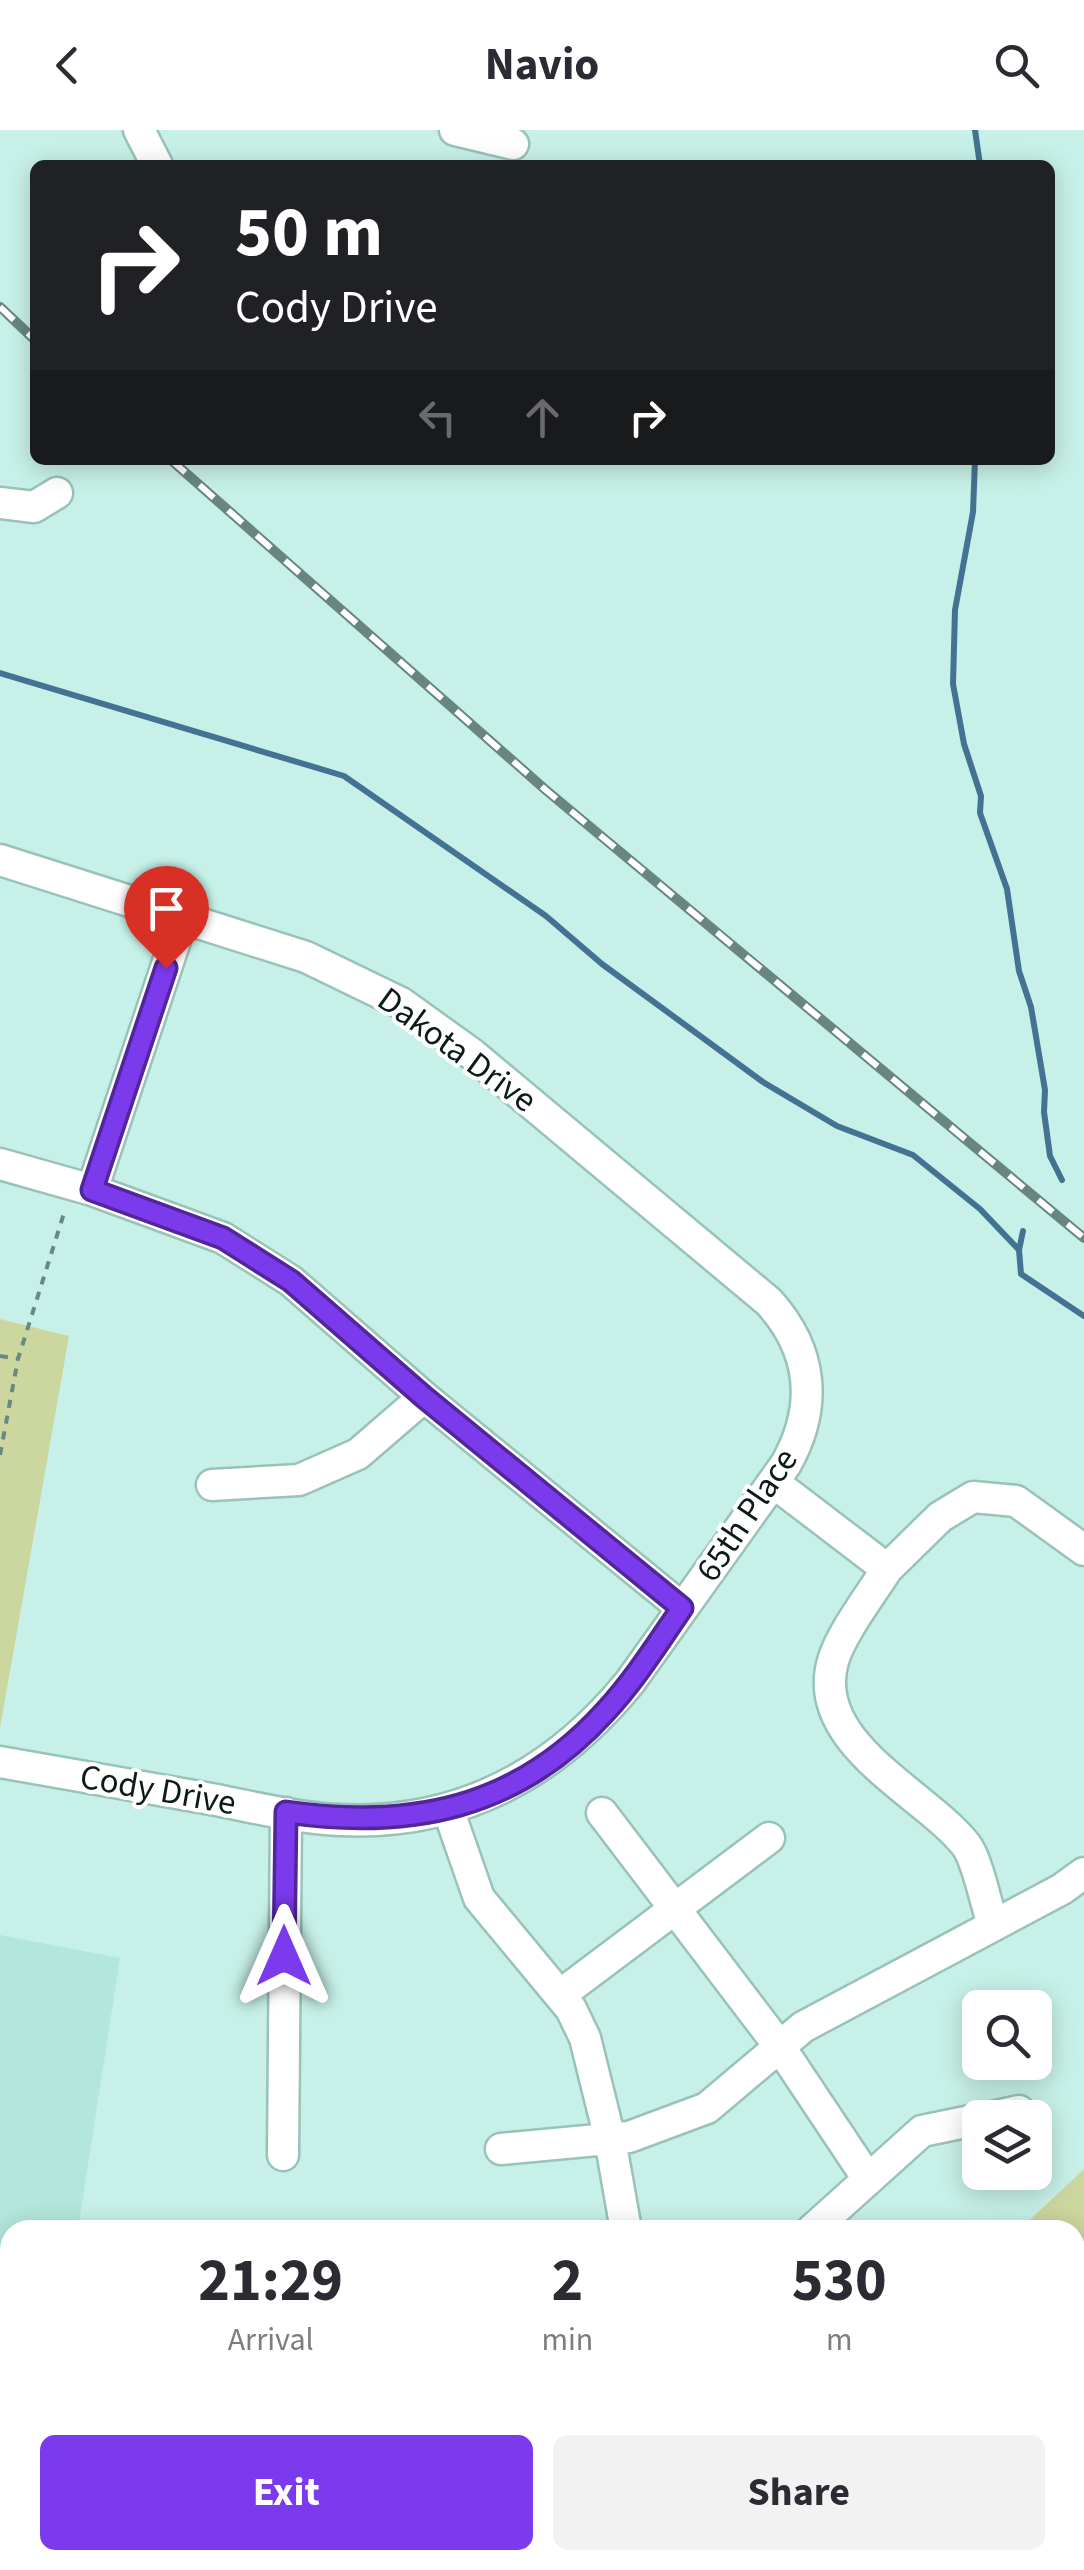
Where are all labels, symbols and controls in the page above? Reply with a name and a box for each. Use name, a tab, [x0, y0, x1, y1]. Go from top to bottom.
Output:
text: Navio	[485, 33, 599, 97]
icon: back	[40, 38, 95, 93]
icon: search	[989, 38, 1044, 93]
text: 50 m	[235, 183, 383, 283]
icon: right	[70, 200, 200, 330]
text: Cody Drive	[235, 276, 438, 340]
icon: left	[410, 390, 465, 445]
icon: ahead	[515, 390, 570, 445]
icon: right	[620, 390, 675, 445]
pin	[124, 866, 209, 969]
icon: arrive	[139, 881, 194, 936]
street label: Dakota Drive	[367, 975, 547, 1125]
street label: 65th Place	[684, 1438, 810, 1592]
street label: Cody Drive	[76, 1752, 240, 1828]
position arrow	[232, 1904, 336, 2008]
map controls	[962, 1990, 1052, 2190]
button: search	[962, 1990, 1052, 2080]
button: layers	[962, 2100, 1052, 2190]
text: 21:29	[198, 2239, 343, 2324]
text: 2	[552, 2239, 583, 2324]
text: 530	[792, 2239, 887, 2324]
text: Arrival	[228, 2317, 314, 2363]
text: min	[541, 2317, 593, 2363]
text: m	[826, 2317, 852, 2363]
button: Exit	[40, 2435, 533, 2550]
button: Share	[553, 2435, 1045, 2550]

